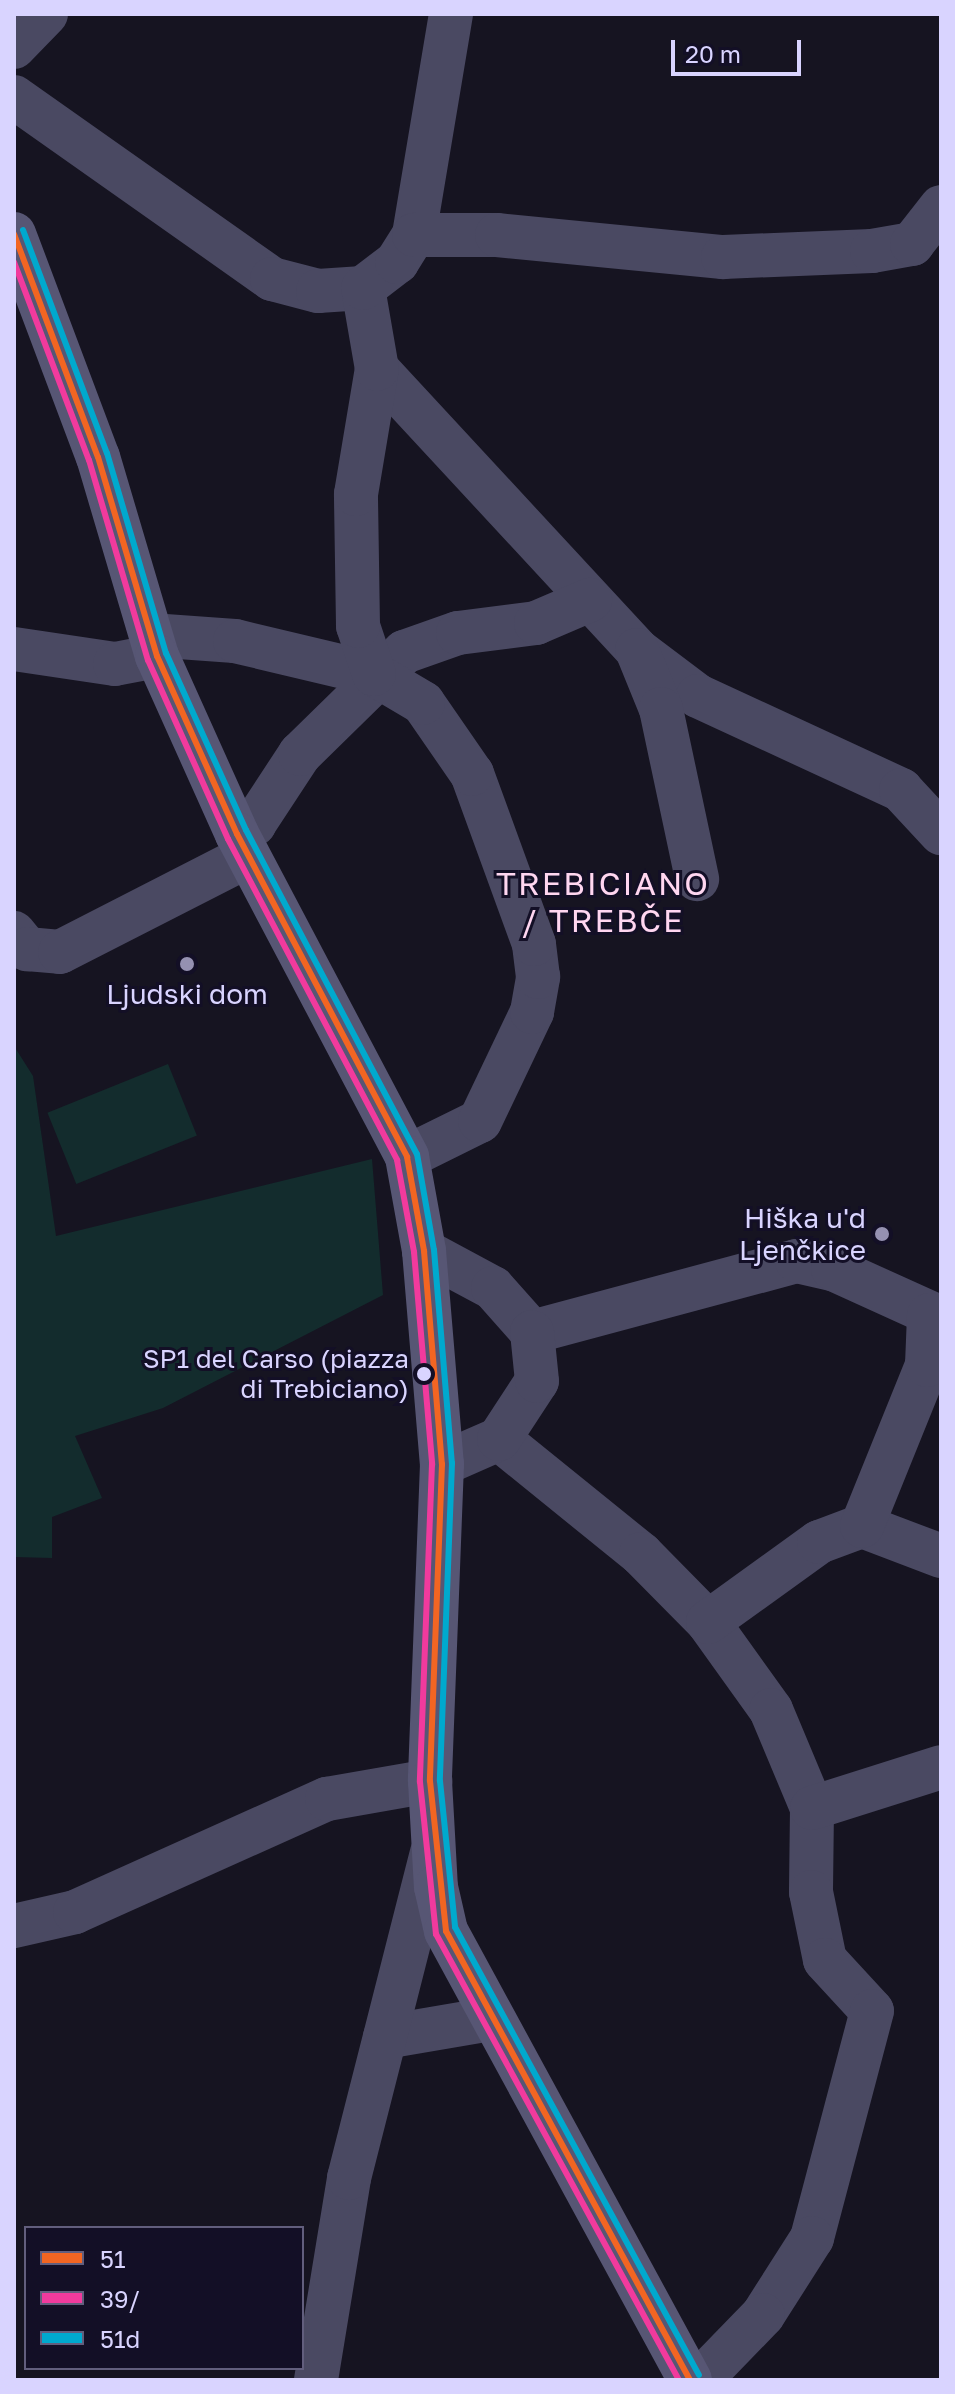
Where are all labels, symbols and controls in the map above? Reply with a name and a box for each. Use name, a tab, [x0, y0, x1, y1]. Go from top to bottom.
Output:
scale bar	[675, 24, 805, 74]
text: 20 m	[685, 39, 741, 68]
district label: TREBICIANO / TREBČE	[496, 865, 710, 940]
marker: Ljudski dom	[178, 955, 196, 973]
place label: Ljudski dom	[106, 977, 268, 1011]
place label: Hiška u'd Ljenčkice	[739, 1201, 866, 1267]
marker: Hiška u'd Ljenčkice	[873, 1225, 891, 1243]
place label: SP1 del Carso (piazza di Trebiciano)	[143, 1343, 409, 1404]
marker: SP1 del Carso (piazza di Trebiciano)	[416, 1366, 432, 1382]
legend	[24, 2226, 304, 2370]
text: 51	[100, 2244, 126, 2273]
text: 39/	[100, 2284, 140, 2313]
text: 51d	[100, 2324, 140, 2353]

